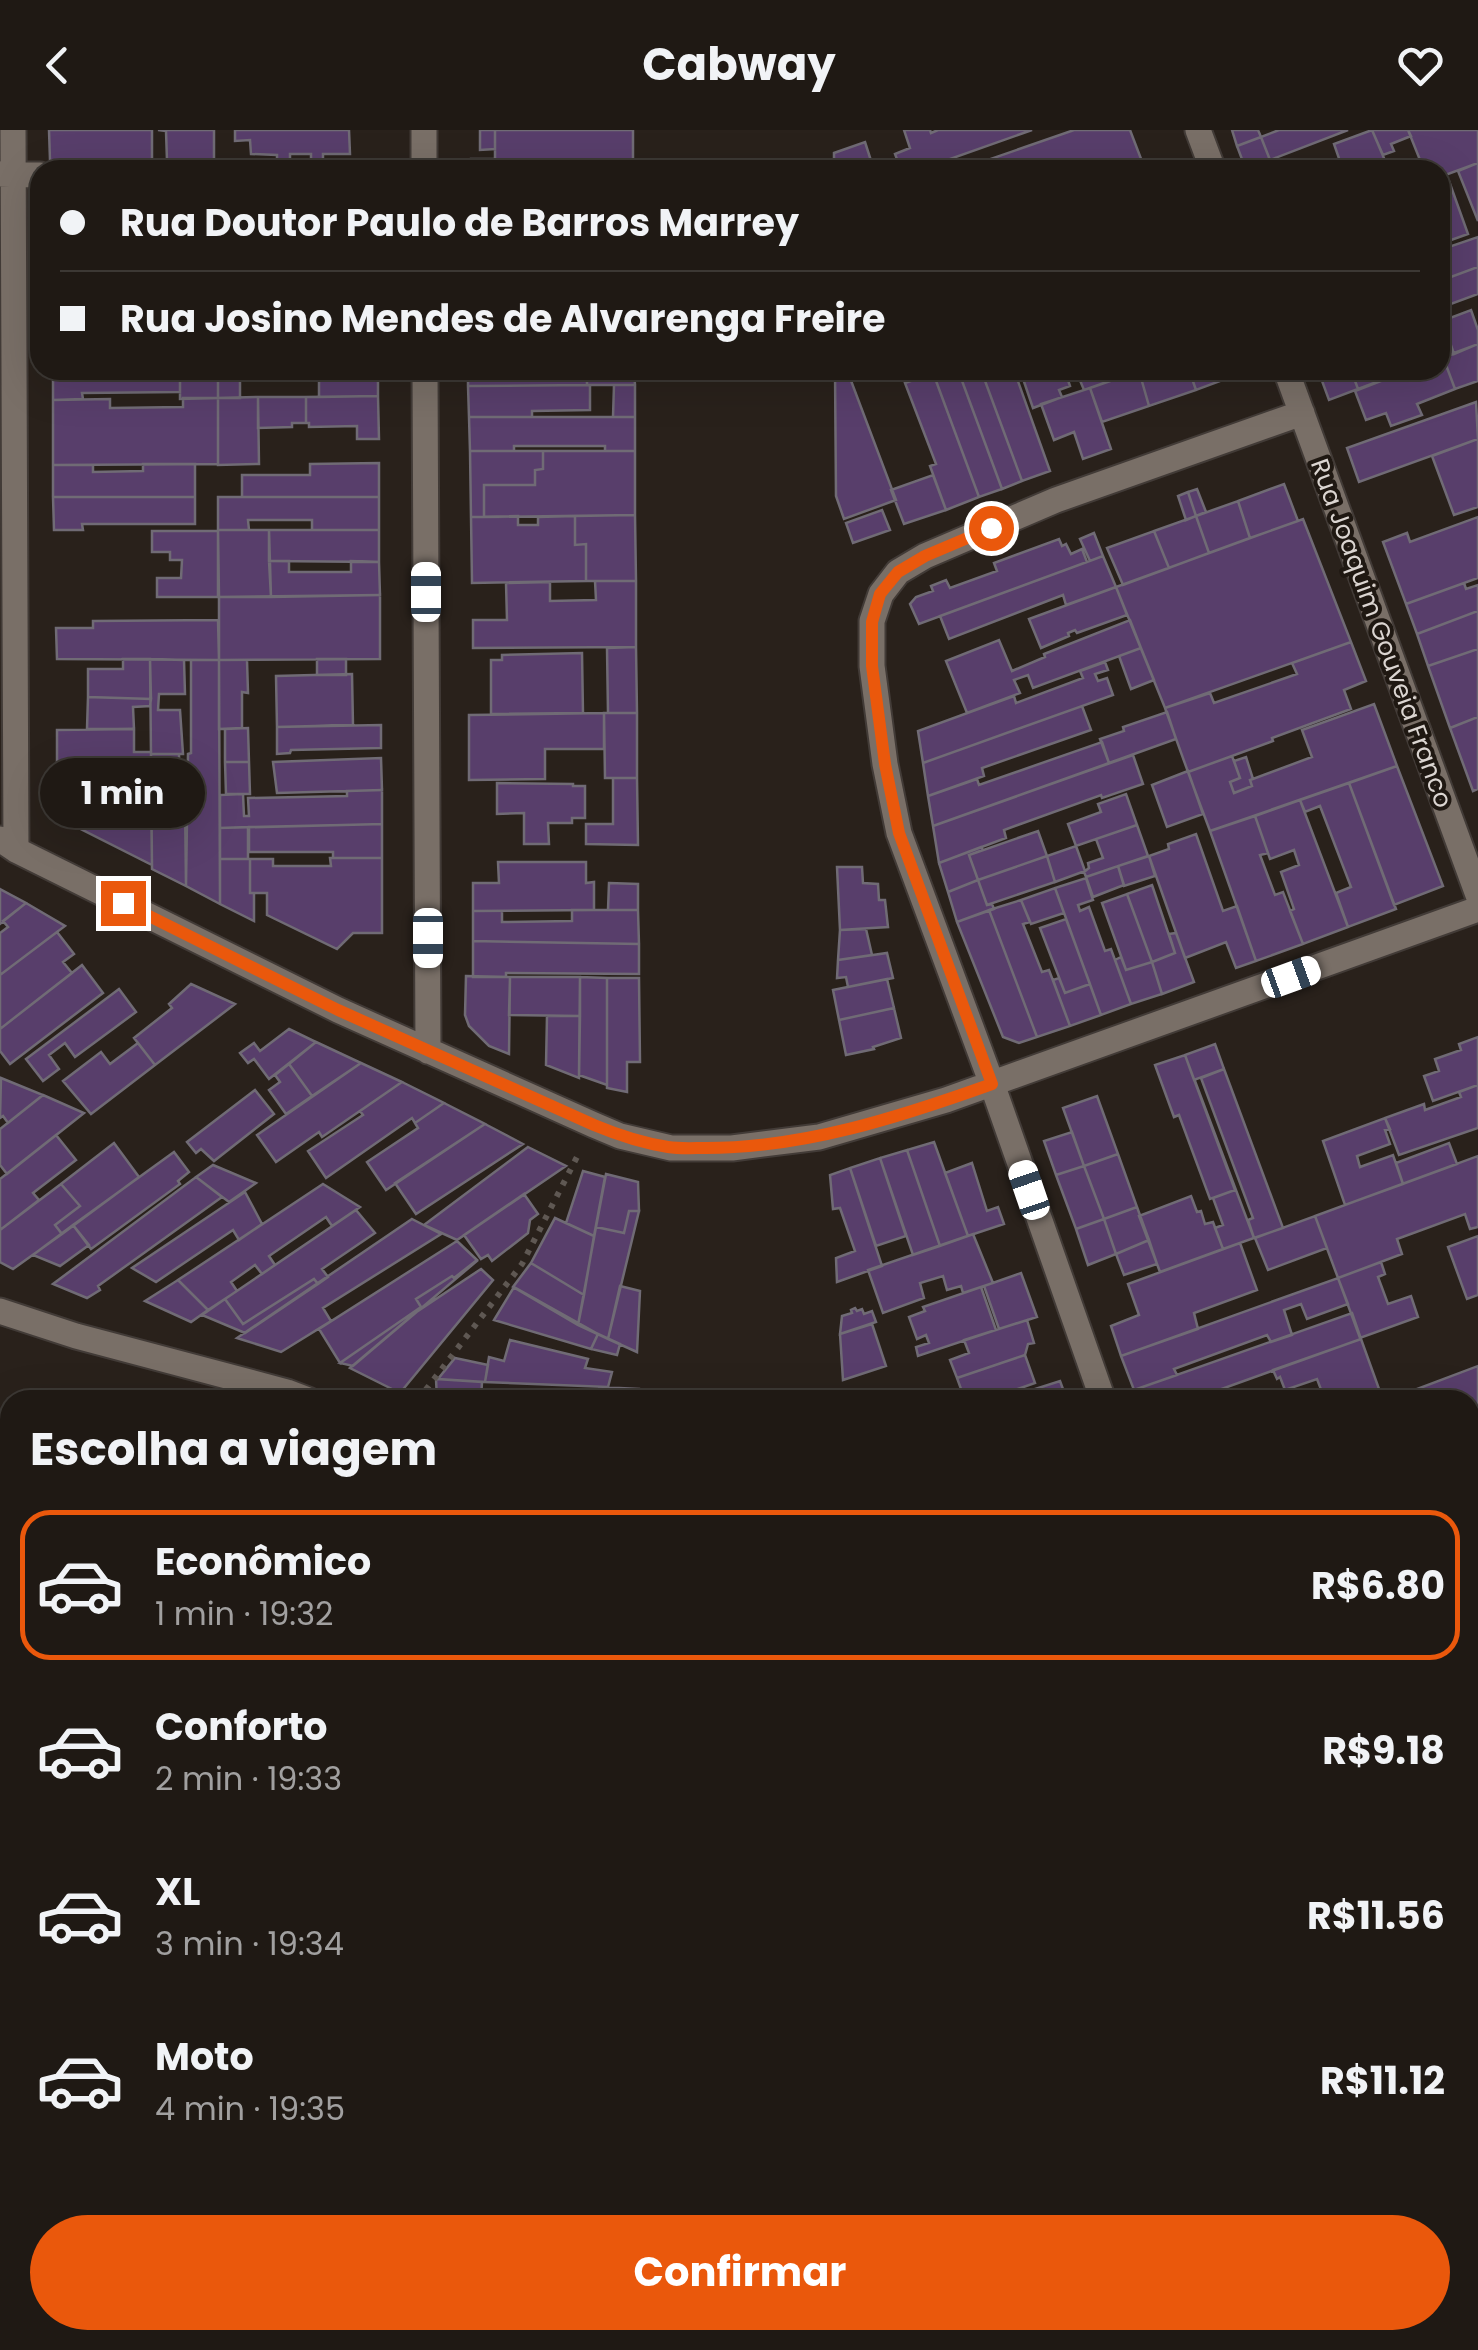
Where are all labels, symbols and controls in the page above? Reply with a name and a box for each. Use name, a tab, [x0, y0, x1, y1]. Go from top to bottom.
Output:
text: Cabway	[642, 33, 836, 96]
icon: back	[30, 38, 85, 93]
icon: heart	[1393, 38, 1448, 93]
text: Rua Doutor Paulo de Barros Marrey	[120, 196, 799, 249]
text: Rua Josino Mendes de Alvarenga Freire	[120, 292, 885, 345]
street label: Rua Joaquim Gouveia Franco	[1302, 454, 1461, 813]
route start	[969, 506, 1014, 551]
car	[411, 562, 441, 622]
callout: 1 min	[41, 758, 206, 828]
text: 1 min	[81, 770, 164, 815]
route end	[101, 881, 146, 926]
car	[413, 908, 443, 968]
car	[1258, 953, 1324, 1001]
car	[1005, 1157, 1053, 1223]
text: Escolha a viagem	[30, 1418, 437, 1481]
text: Econômico	[155, 1535, 371, 1588]
icon: car	[35, 1540, 125, 1630]
text: R$6.80	[1311, 1559, 1445, 1612]
text: 1 min · 19:32	[155, 1591, 333, 1636]
text: Conforto	[155, 1700, 328, 1753]
icon: car	[35, 1705, 125, 1795]
text: R$9.18	[1322, 1724, 1445, 1777]
text: 2 min · 19:33	[155, 1756, 342, 1801]
text: XL	[155, 1865, 200, 1918]
icon: car	[35, 1870, 125, 1960]
text: R$11.56	[1307, 1889, 1445, 1942]
text: 3 min · 19:34	[155, 1921, 344, 1966]
text: Moto	[155, 2030, 254, 2083]
icon: car	[35, 2035, 125, 2125]
text: R$11.12	[1320, 2054, 1445, 2107]
text: 4 min · 19:35	[155, 2086, 345, 2131]
button: Confirmar	[30, 2215, 1450, 2330]

